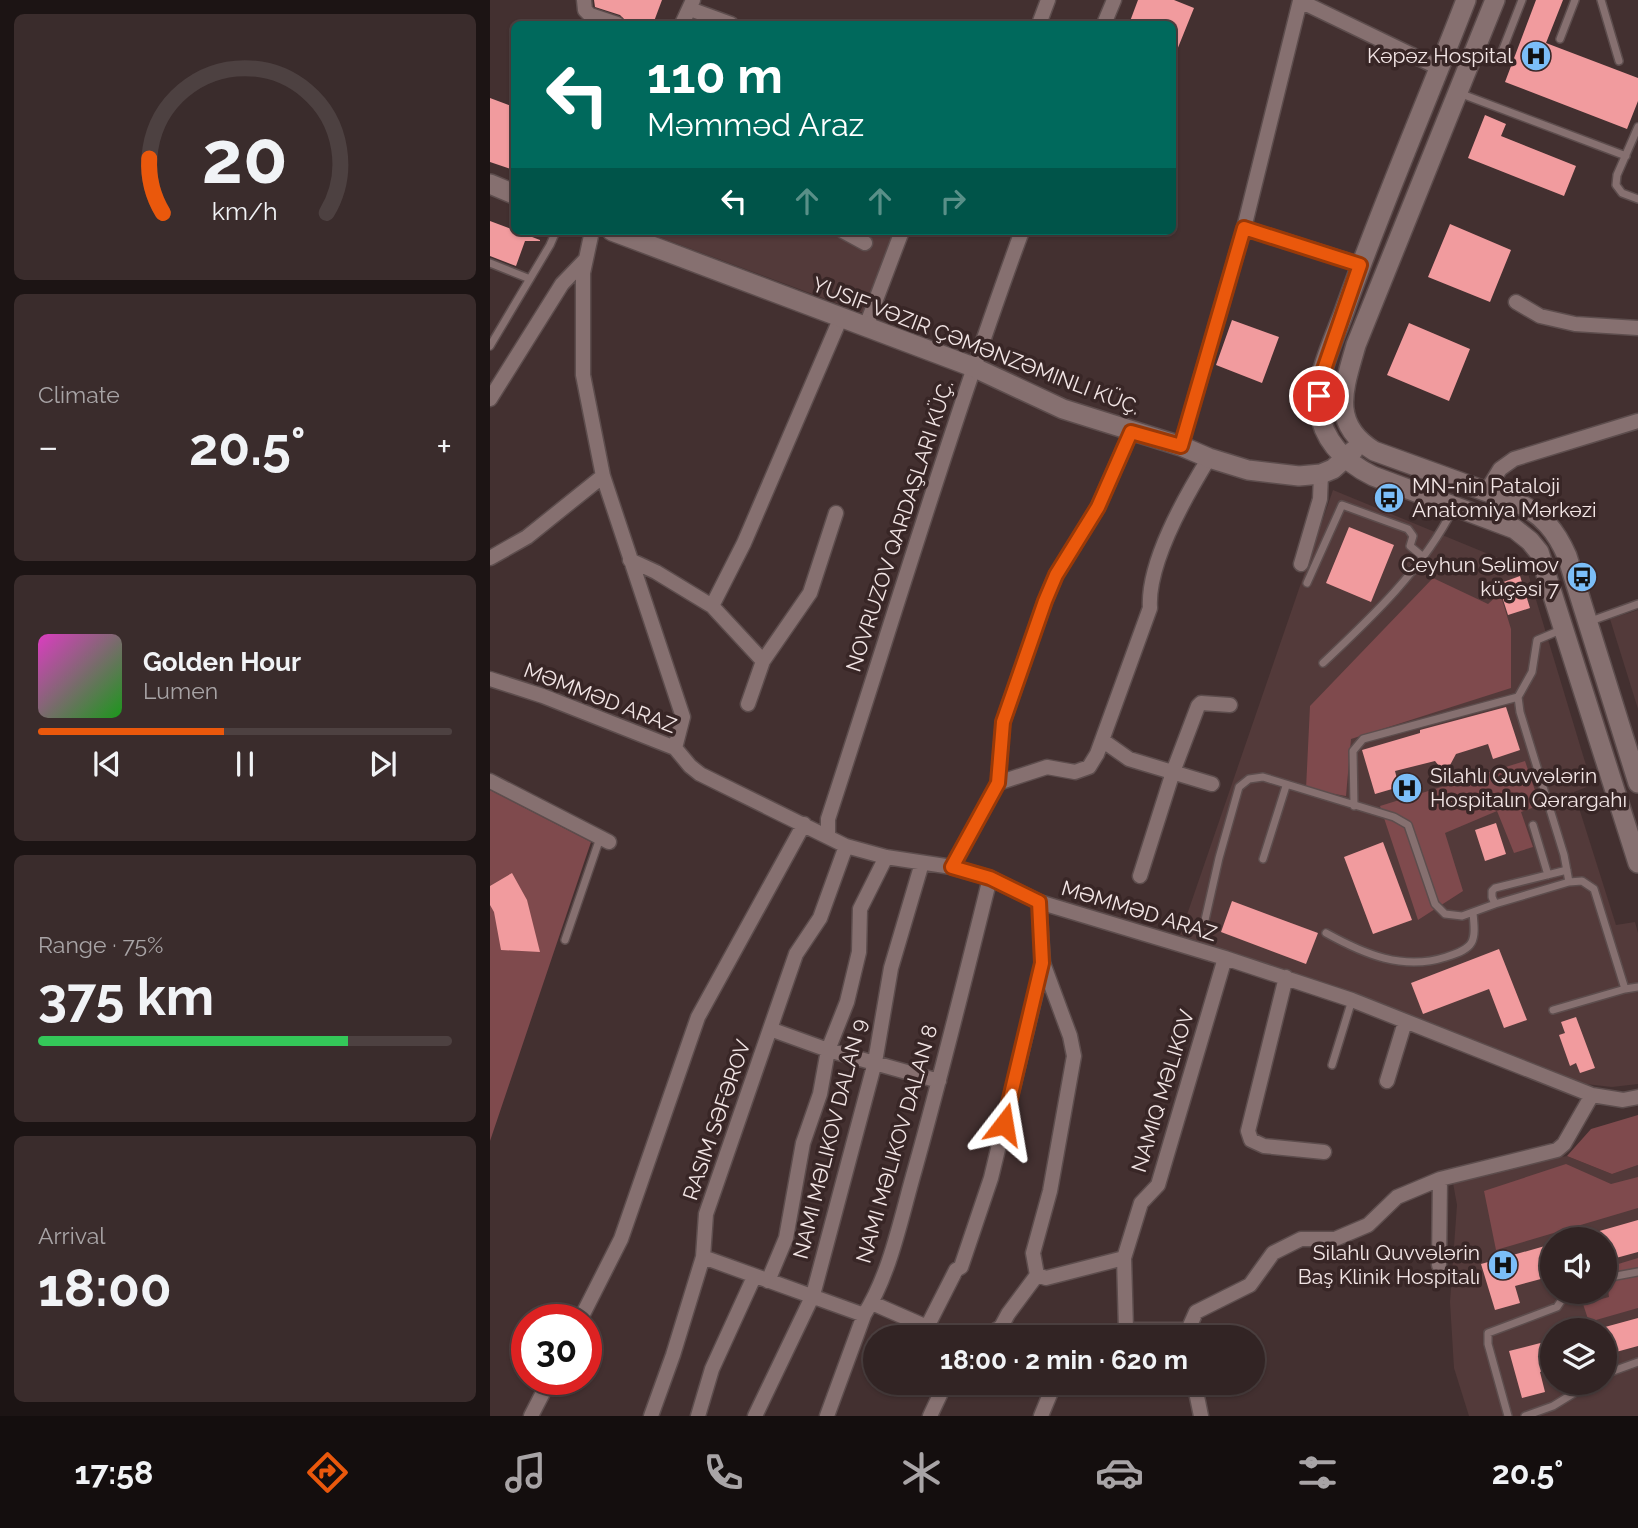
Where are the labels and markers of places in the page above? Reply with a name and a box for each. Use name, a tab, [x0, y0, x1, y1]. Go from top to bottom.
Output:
hospital icon: Kəpəz Hospital	[1519, 39, 1553, 73]
place label: Kəpəz Hospital	[1367, 43, 1513, 68]
pin	[1289, 366, 1349, 426]
place label: MN-nin Pataloji Anatomiya Mərkəzi	[1412, 473, 1597, 522]
bus stop icon: MN-nin Pataloji Anatomiya Mərkəzi	[1372, 481, 1406, 515]
place label: Ceyhun Səlimov küçəsi 7	[1401, 552, 1560, 601]
bus stop icon: Ceyhun Səlimov küçəsi 7	[1565, 560, 1599, 594]
place label: Silahlı Quvvələrin Hospitalın Qərargahı	[1430, 763, 1627, 812]
hospital icon: Silahlı Quvvələrin Hospitalın Qərargahı	[1390, 771, 1424, 805]
place label: Silahlı Quvvələrin Baş Klinik Hospitalı	[1298, 1240, 1480, 1289]
hospital icon: Silahlı Quvvələrin Baş Klinik Hospitalı	[1486, 1248, 1520, 1282]

